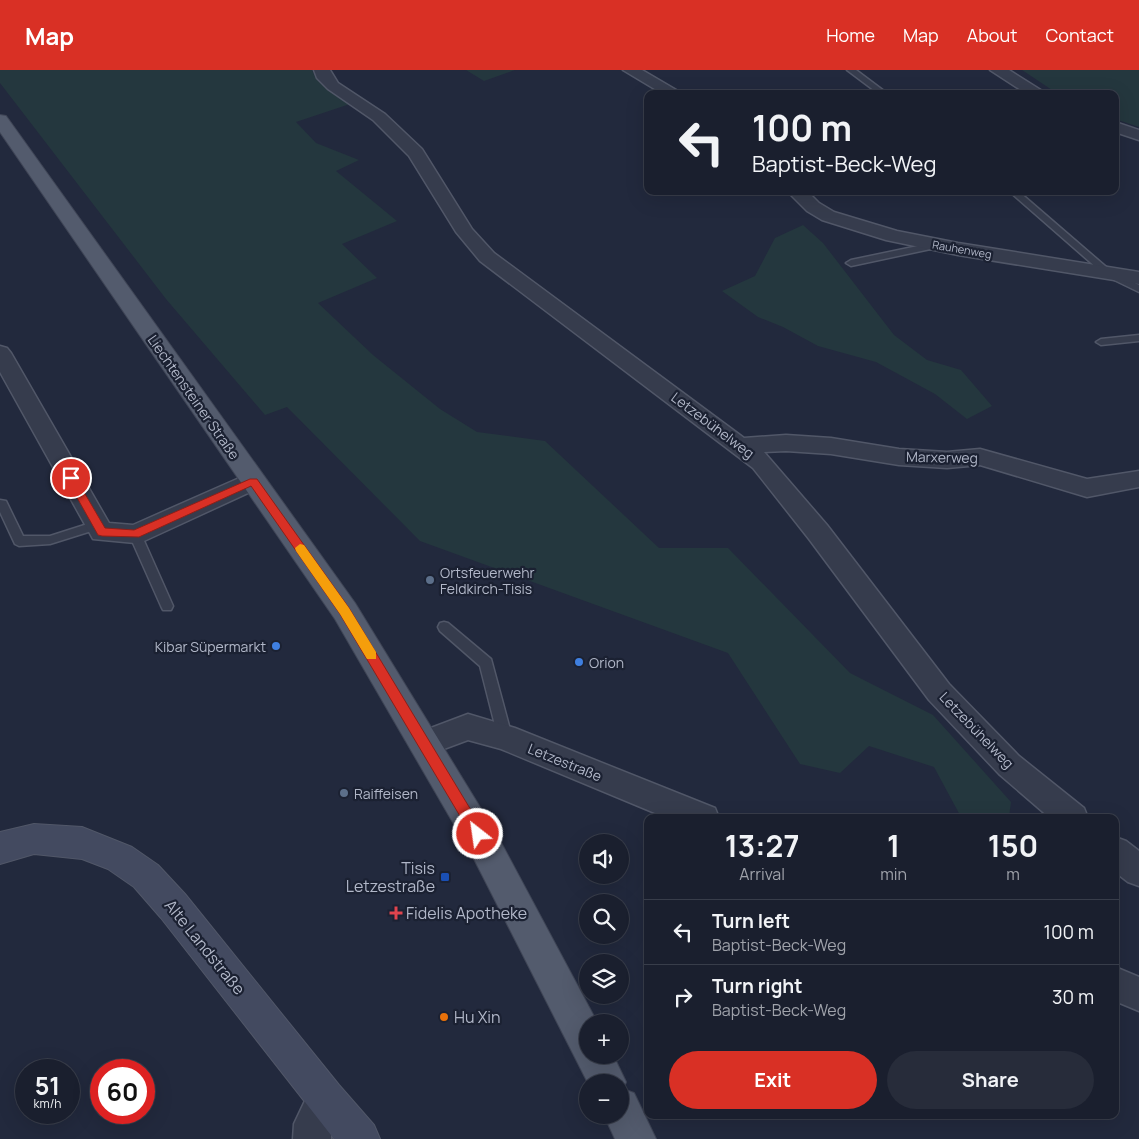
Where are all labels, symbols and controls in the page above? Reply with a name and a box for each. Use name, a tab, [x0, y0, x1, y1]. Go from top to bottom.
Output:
text: Map	[25, 19, 74, 52]
text: Home	[826, 23, 875, 47]
text: Map	[903, 23, 939, 47]
text: About	[967, 23, 1017, 47]
text: Contact	[1045, 23, 1114, 47]
text: 100 m	[752, 104, 852, 152]
icon: left	[669, 110, 734, 175]
text: Baptist-Beck-Weg	[752, 149, 936, 179]
street label: Rauhenweg	[931, 236, 993, 262]
street label: Liechtensteiner Straße	[144, 331, 244, 463]
street label: Letzebühelweg	[668, 388, 758, 462]
street label: Marxerweg	[906, 447, 978, 467]
pin	[50, 457, 92, 499]
icon: arrive	[57, 464, 85, 492]
place label: Ortsfeuerwehr Feldkirch-Tisis	[440, 563, 535, 598]
marker: Ortsfeuerwehr Feldkirch-Tisis	[424, 574, 436, 586]
place label: Kibar Süpermarkt	[155, 637, 266, 656]
marker: Kibar Süpermarkt	[270, 640, 282, 652]
place label: Orion	[589, 653, 624, 672]
marker: Orion	[573, 656, 585, 668]
street label: Letzebühelweg	[936, 688, 1018, 772]
street label: Letzestraße	[525, 739, 605, 785]
place label: Raiffeisen	[354, 784, 418, 803]
marker: Raiffeisen	[338, 787, 350, 799]
position arrow	[451, 807, 503, 859]
text: 13:27	[725, 825, 799, 866]
text: 1	[887, 825, 900, 866]
text: 150	[988, 825, 1038, 866]
map controls	[579, 834, 629, 1124]
button: sound	[579, 834, 629, 884]
place label: Tisis Letzestraße	[346, 857, 435, 897]
text: Arrival	[739, 863, 785, 885]
text: min	[880, 863, 907, 885]
text: m	[1006, 863, 1020, 885]
marker: Tisis Letzestraße	[439, 871, 451, 883]
button: search	[579, 894, 629, 944]
street label: Alte Landstraße	[160, 895, 250, 999]
place label: Fidelis Apotheke	[406, 902, 527, 924]
marker: Fidelis Apotheke	[390, 907, 402, 919]
text: Turn left	[712, 908, 790, 934]
icon: left	[669, 918, 697, 946]
text: 100 m	[1043, 919, 1094, 945]
text: Baptist-Beck-Weg	[712, 934, 846, 956]
button: layers	[579, 954, 629, 1004]
text: Turn right	[712, 973, 802, 999]
icon: right	[669, 983, 697, 1011]
text: 30 m	[1052, 984, 1094, 1010]
text: Baptist-Beck-Weg	[712, 999, 846, 1021]
place label: Hu Xin	[454, 1006, 501, 1028]
marker: Hu Xin	[438, 1011, 450, 1023]
button: +	[579, 1014, 629, 1064]
button: Exit	[669, 1051, 877, 1109]
button: Share	[887, 1051, 1094, 1109]
speed limit sign: 60	[90, 1059, 155, 1124]
text: 51	[35, 1068, 60, 1103]
button: −	[579, 1074, 629, 1124]
text: km/h	[34, 1095, 61, 1112]

